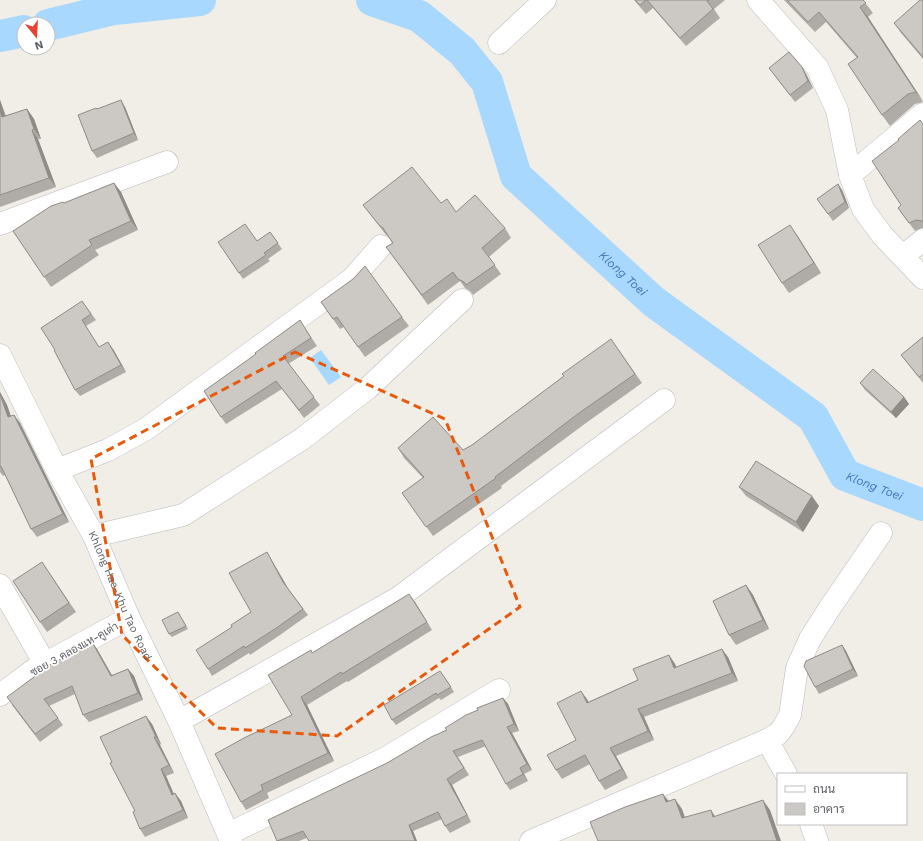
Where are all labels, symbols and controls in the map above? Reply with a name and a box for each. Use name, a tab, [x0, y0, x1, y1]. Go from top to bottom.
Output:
north arrow	[16, 16, 56, 56]
text: N	[33, 38, 45, 52]
water label: Klong Toei	[596, 248, 650, 299]
water label: Klong Toei	[844, 469, 906, 504]
street label: Khlong Hae-Khu Tao Road	[85, 529, 154, 662]
street label: ซอย 3 คลองแห-คูเต่า	[27, 619, 121, 680]
legend	[777, 773, 907, 825]
text: ถนน	[813, 782, 836, 796]
text: อาคาร	[813, 802, 845, 816]

